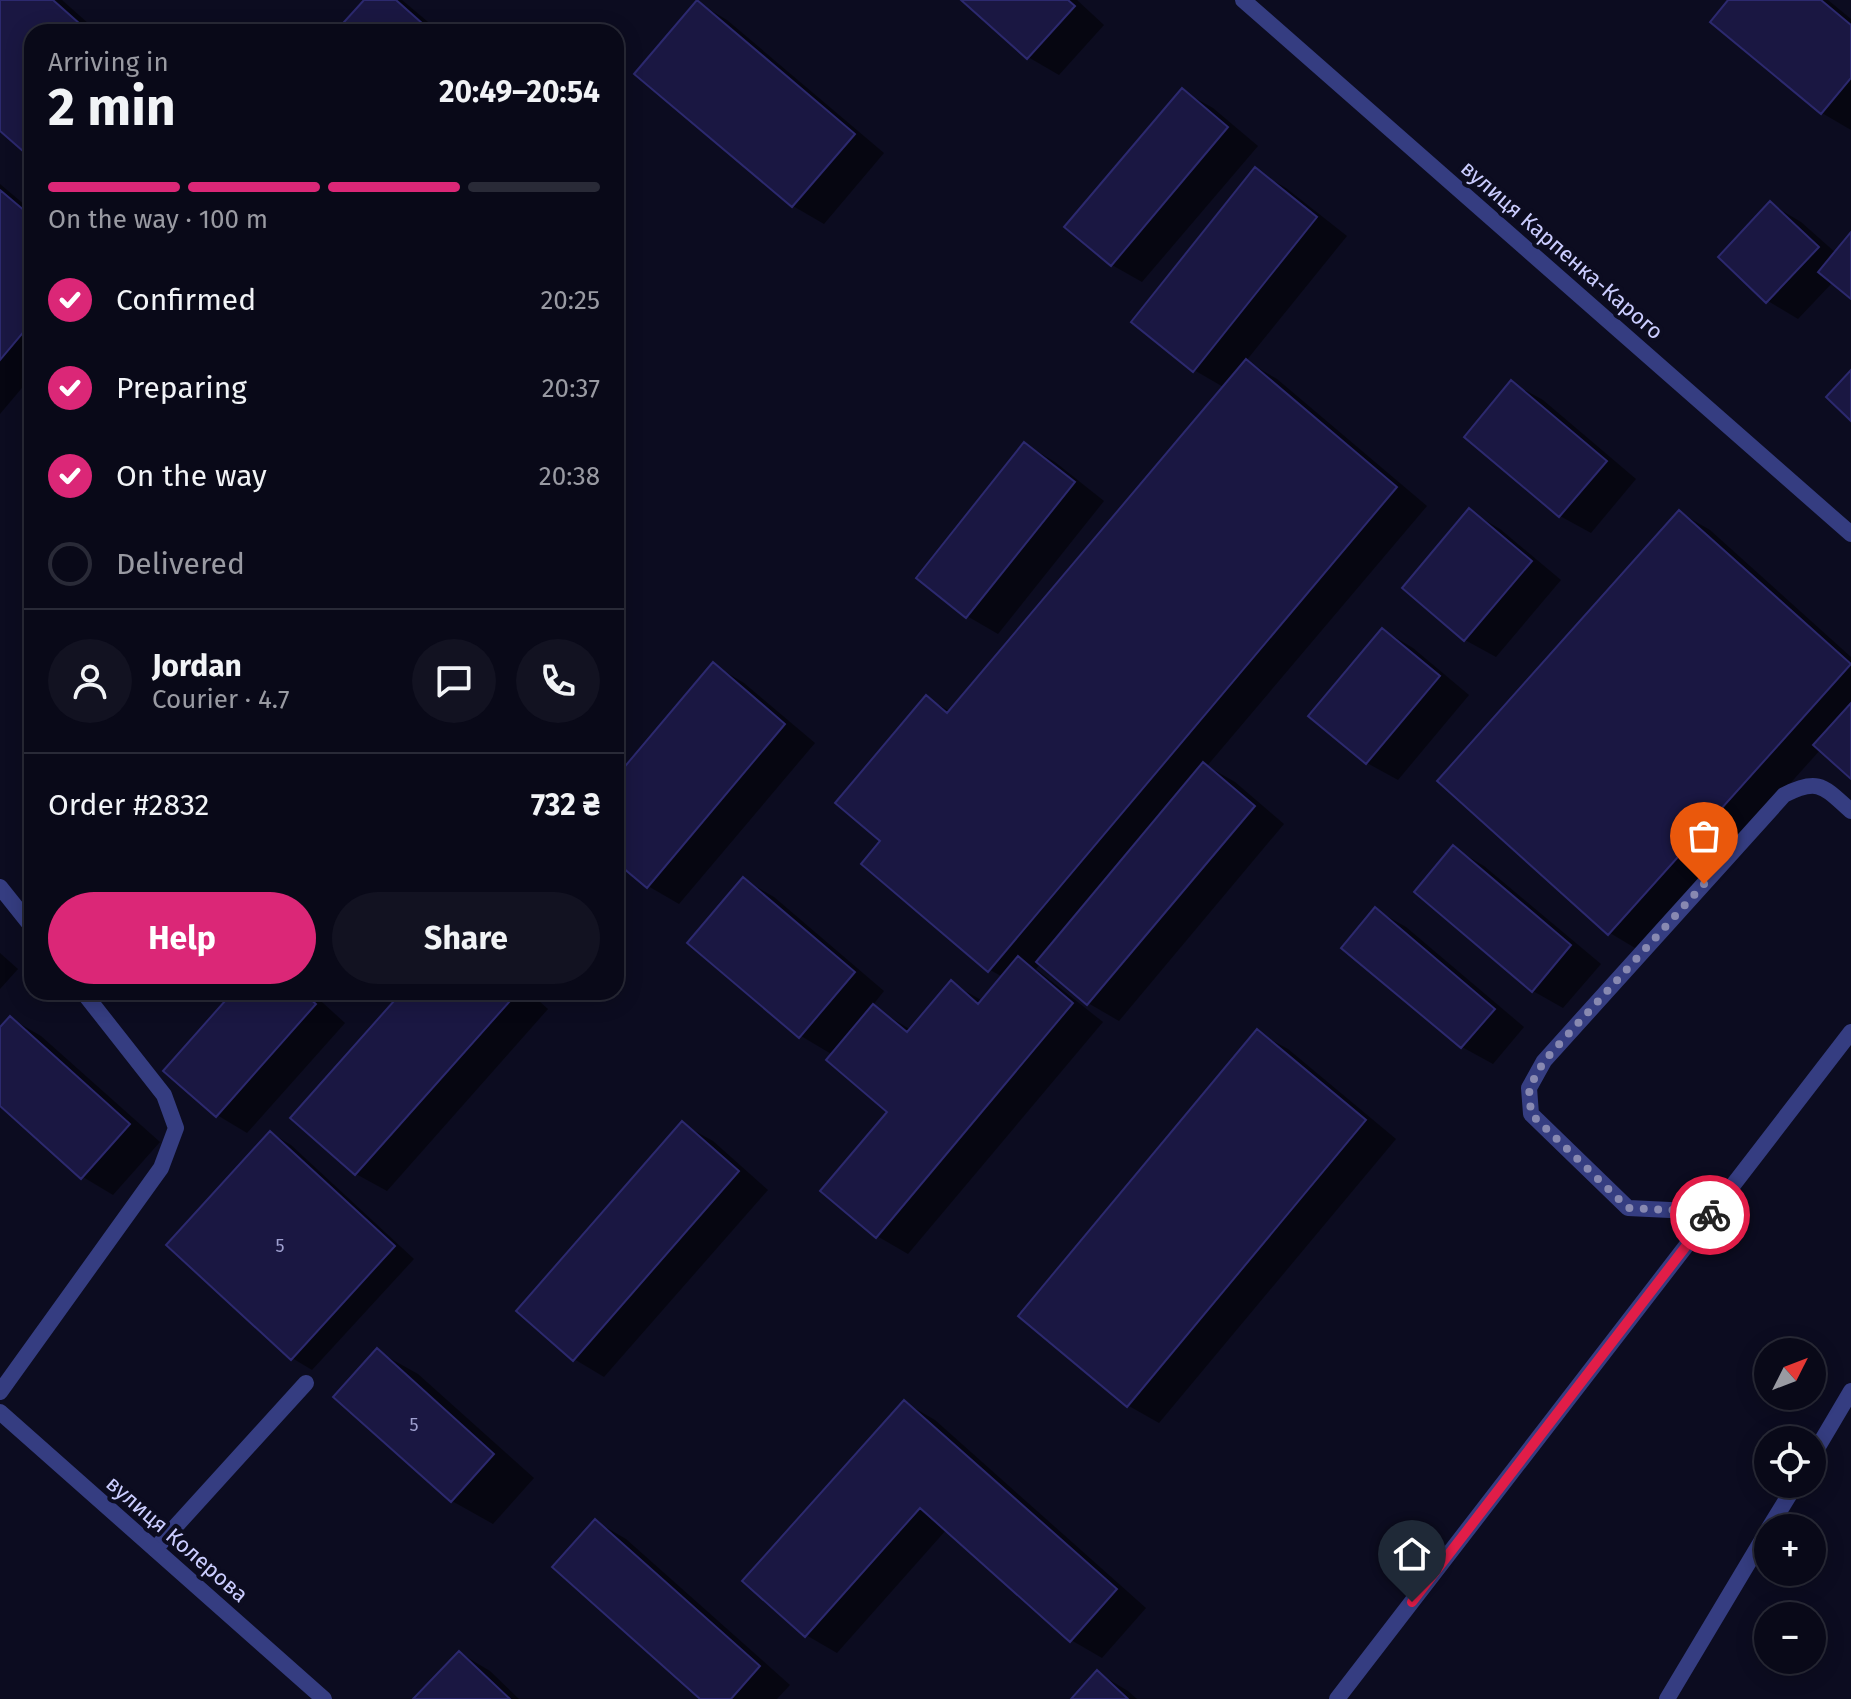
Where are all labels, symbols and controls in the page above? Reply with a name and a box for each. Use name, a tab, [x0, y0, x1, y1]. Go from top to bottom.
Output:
text: Arriving in	[48, 47, 169, 78]
text: 20:49–20:54	[439, 74, 600, 110]
text: 2 min	[48, 76, 176, 139]
street label: вулиця Карпенка-Карого	[1455, 155, 1669, 345]
text: On the way · 100 m	[48, 204, 268, 235]
icon: check	[48, 278, 92, 322]
text: Confirmed	[116, 282, 256, 318]
text: 20:25	[540, 285, 600, 316]
icon: check	[48, 366, 92, 410]
text: Preparing	[116, 370, 247, 406]
text: 20:37	[542, 373, 600, 404]
icon: check	[48, 454, 92, 498]
text: On the way	[116, 458, 267, 494]
text: 20:38	[539, 461, 600, 492]
text: Delivered	[116, 546, 245, 582]
button: person	[48, 639, 132, 723]
button: chat	[412, 639, 496, 723]
button: phone	[516, 639, 600, 723]
text: Jordan	[152, 648, 242, 684]
text: Courier · 4.7	[152, 684, 290, 715]
text: Order #2832	[48, 787, 209, 823]
text: 732 ₴	[531, 787, 600, 823]
pin	[1670, 802, 1738, 884]
icon: bag	[1682, 814, 1726, 858]
button: Help	[48, 892, 316, 984]
button: Share	[332, 892, 600, 984]
courier	[1670, 1175, 1750, 1255]
icon: bike	[1688, 1193, 1732, 1237]
house number: 5	[275, 1235, 285, 1257]
north arrow	[1754, 1338, 1826, 1410]
map controls	[1754, 1338, 1826, 1674]
house number: 5	[409, 1414, 419, 1436]
button: locate	[1754, 1426, 1826, 1498]
street label: вулиця Колерова	[100, 1470, 254, 1608]
button: +	[1754, 1514, 1826, 1586]
pin	[1378, 1520, 1446, 1602]
icon: home	[1390, 1532, 1434, 1576]
button: −	[1754, 1602, 1826, 1674]

